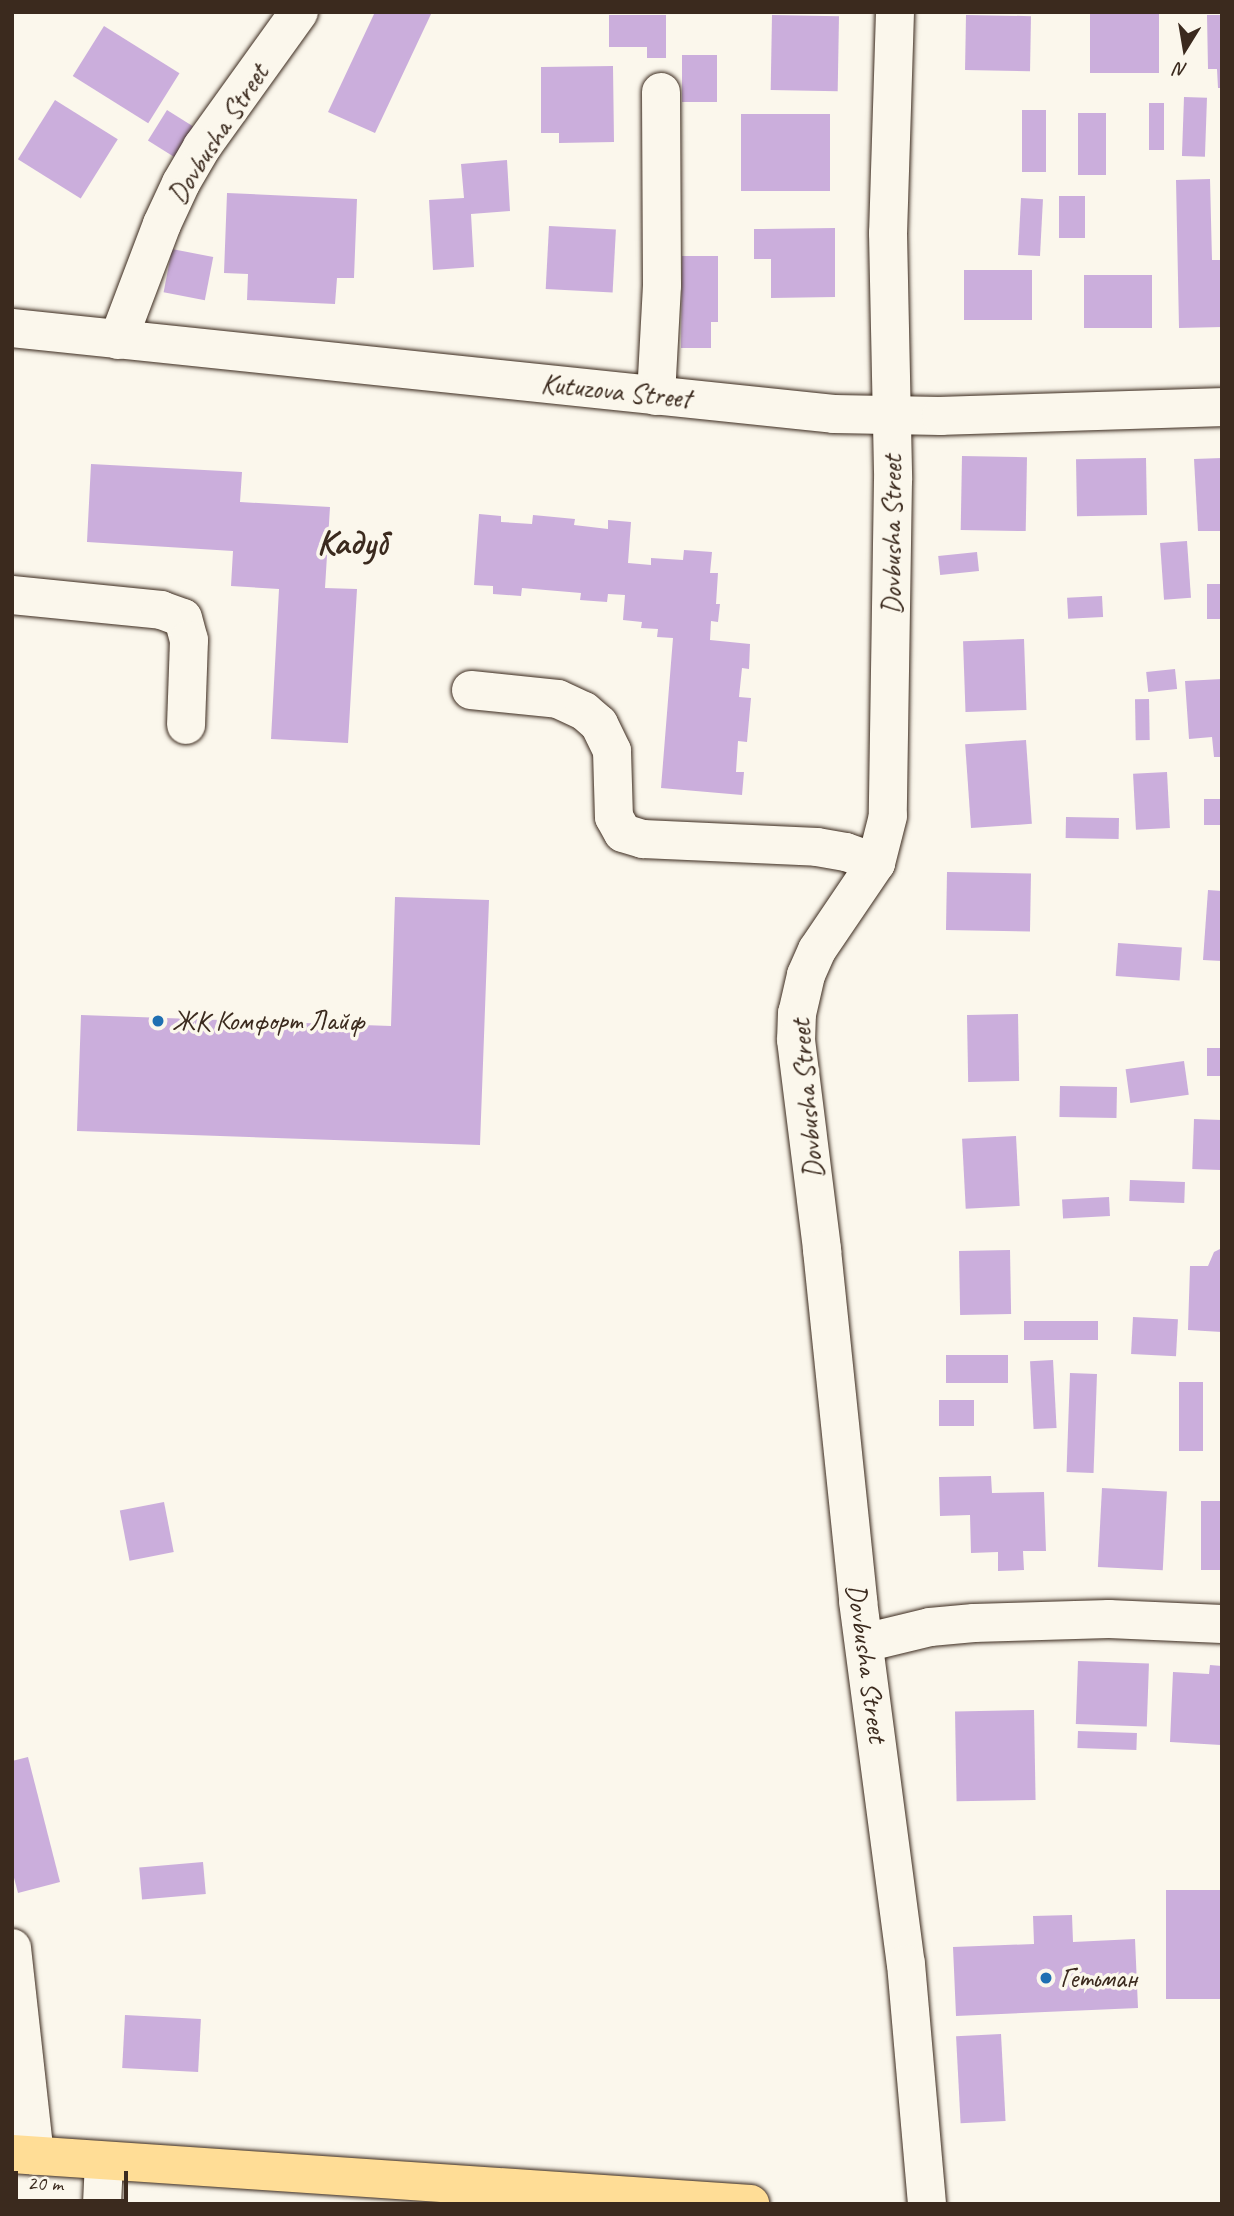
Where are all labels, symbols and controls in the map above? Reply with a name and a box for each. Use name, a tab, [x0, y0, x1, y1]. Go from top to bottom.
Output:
north arrow	[1150, 14, 1220, 84]
text: N	[1173, 57, 1189, 83]
street label: Dovbusha Street	[160, 58, 276, 210]
street label: Kutuzova Street	[540, 366, 692, 416]
street label: Dovbusha Street	[875, 455, 909, 615]
district label: Кадуб	[317, 522, 387, 564]
place label: ЖК Комфорт Лайф	[172, 1004, 365, 1038]
marker: ЖК Комфорт Лайф	[150, 1013, 166, 1029]
street label: Dovbusha Street	[783, 1018, 831, 1180]
street label: Dovbusha Street	[839, 1581, 895, 1745]
place label: Гетьман	[1060, 1961, 1137, 1995]
marker: Гетьман	[1038, 1970, 1054, 1986]
scale bar	[18, 2156, 131, 2200]
text: 20 m	[27, 2170, 63, 2196]

